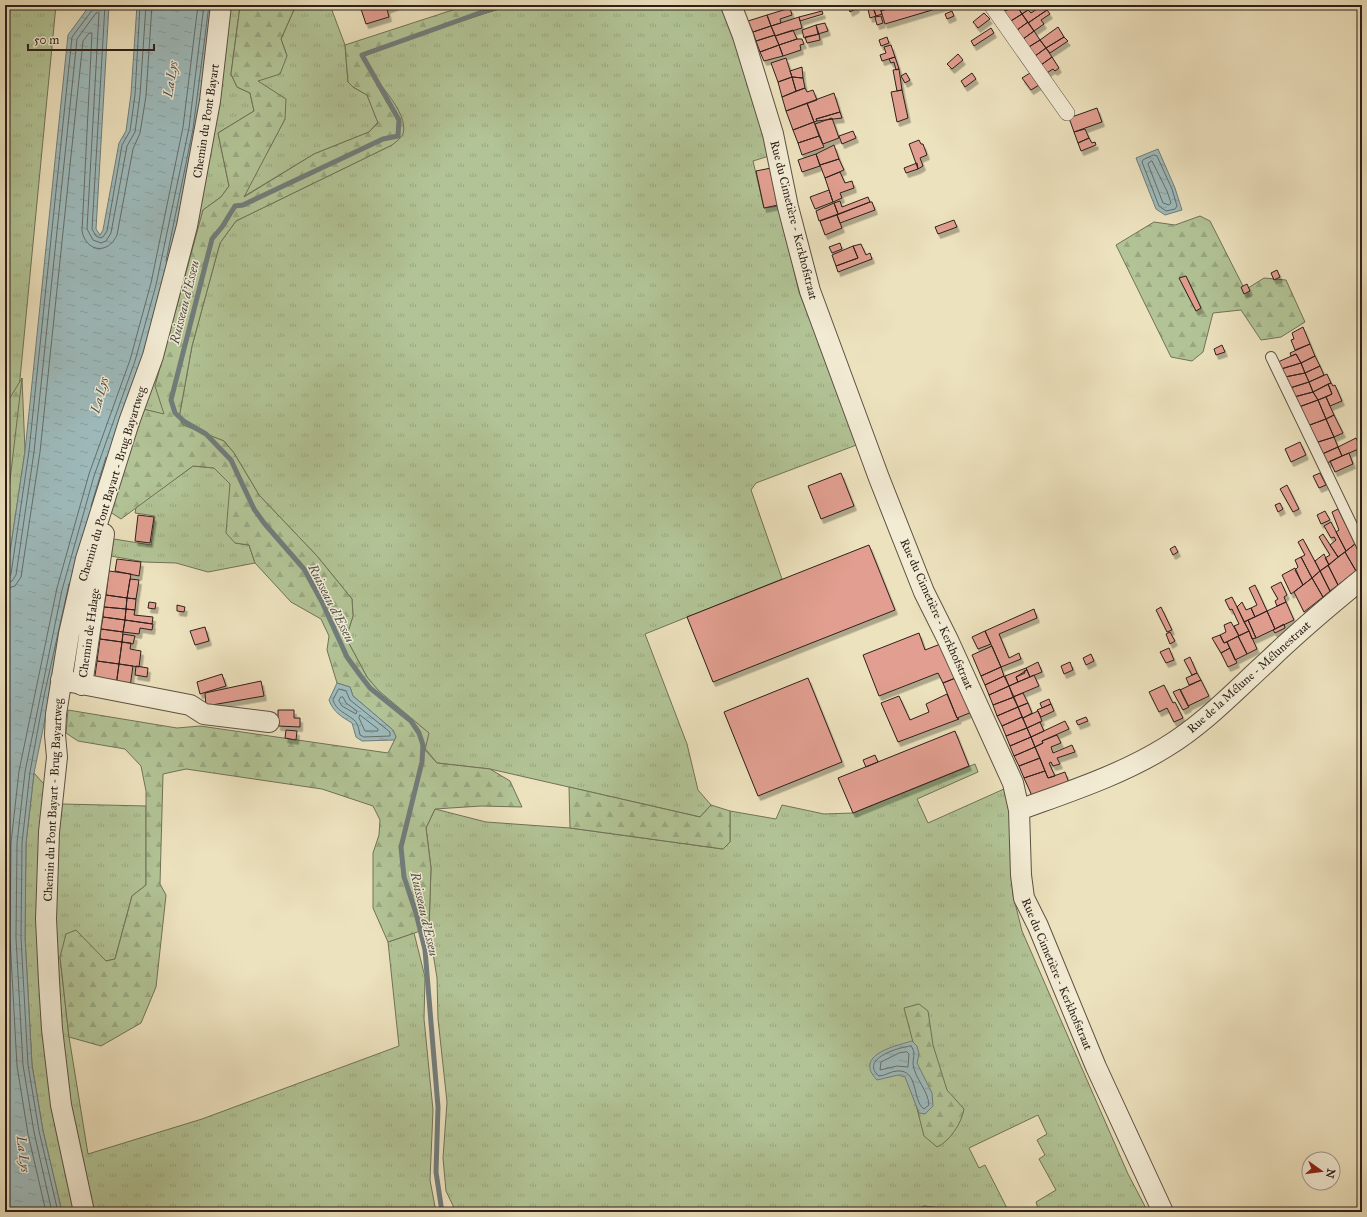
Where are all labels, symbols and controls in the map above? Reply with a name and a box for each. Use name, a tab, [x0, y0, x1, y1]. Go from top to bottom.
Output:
scale bar	[28, 26, 154, 52]
text: 50 m	[34, 33, 59, 47]
water label: La Lys	[160, 60, 182, 99]
street label: Chemin du Pont Bayart	[190, 62, 222, 179]
street label: Rue du Cimetière - Kerkhofstraat	[767, 139, 821, 302]
water label: Ruisseau d'Esseu	[167, 259, 203, 347]
water label: La Lys	[87, 375, 112, 416]
street label: Chemin du Pont Bayart - Brug Bayartweg	[76, 384, 149, 584]
street label: Rue du Cimetière - Kerkhofstraat	[897, 536, 977, 692]
water label: Ruisseau d'Esseu	[304, 561, 358, 645]
street label: Chemin de Halage	[76, 587, 103, 679]
street label: Rue de la Mélune - Mélunestraat	[1184, 617, 1314, 736]
street label: Chemin du Pont Bayart - Brug Bayartweg	[41, 698, 66, 902]
water label: Ruisseau d'Esseu	[406, 870, 442, 958]
street label: Rue du Cimetière - Kerkhofstraat	[1019, 896, 1096, 1053]
water label: La Lys	[13, 1134, 33, 1173]
north arrow	[1301, 1151, 1341, 1191]
text: N	[1323, 1167, 1338, 1180]

